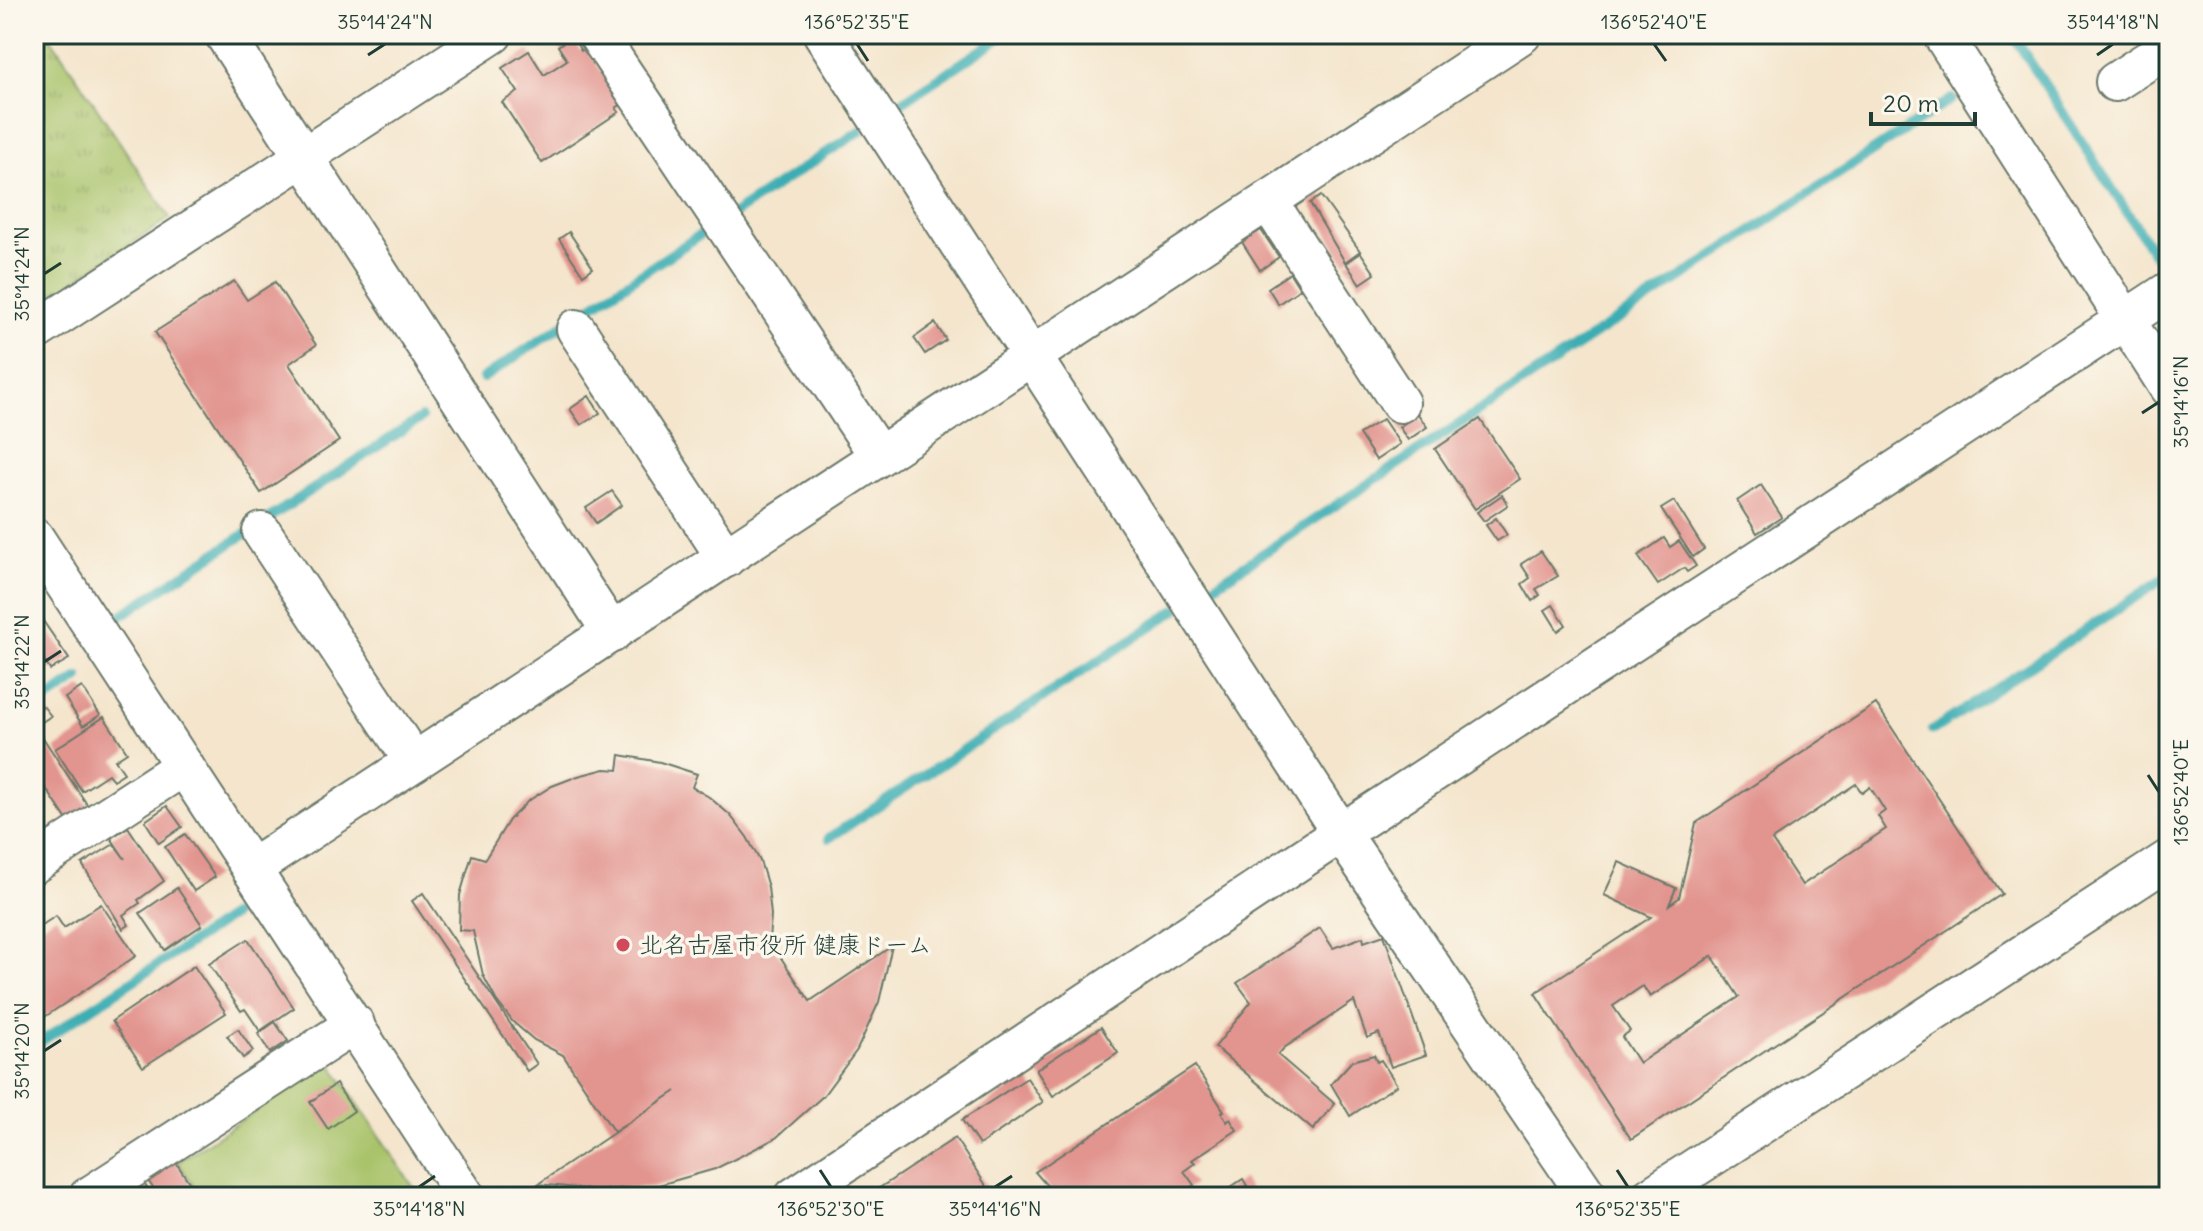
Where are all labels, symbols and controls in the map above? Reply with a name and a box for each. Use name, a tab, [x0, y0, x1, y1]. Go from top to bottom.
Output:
text: 35°14'24"N	[337, 9, 433, 34]
text: 136°52'35"E	[804, 9, 910, 34]
text: 136°52'40"E	[1601, 9, 1707, 34]
text: 35°14'18"N	[2067, 9, 2159, 34]
scale bar	[1871, 76, 1975, 126]
text: 20 m	[1883, 88, 1939, 118]
text: 35°14'24"N	[9, 226, 34, 322]
text: 35°14'16"N	[2168, 356, 2193, 448]
text: 35°14'22"N	[9, 614, 34, 710]
text: 136°52'40"E	[2168, 739, 2193, 845]
place label: 北名古屋市役所 健康ドーム	[639, 929, 932, 959]
marker: 北名古屋市役所 健康ドーム	[614, 936, 632, 954]
text: 35°14'20"N	[9, 1002, 34, 1100]
text: 35°14'18"N	[373, 1196, 465, 1221]
text: 136°52'30"E	[778, 1196, 884, 1221]
text: 35°14'16"N	[949, 1196, 1041, 1221]
text: 136°52'35"E	[1575, 1196, 1681, 1221]

